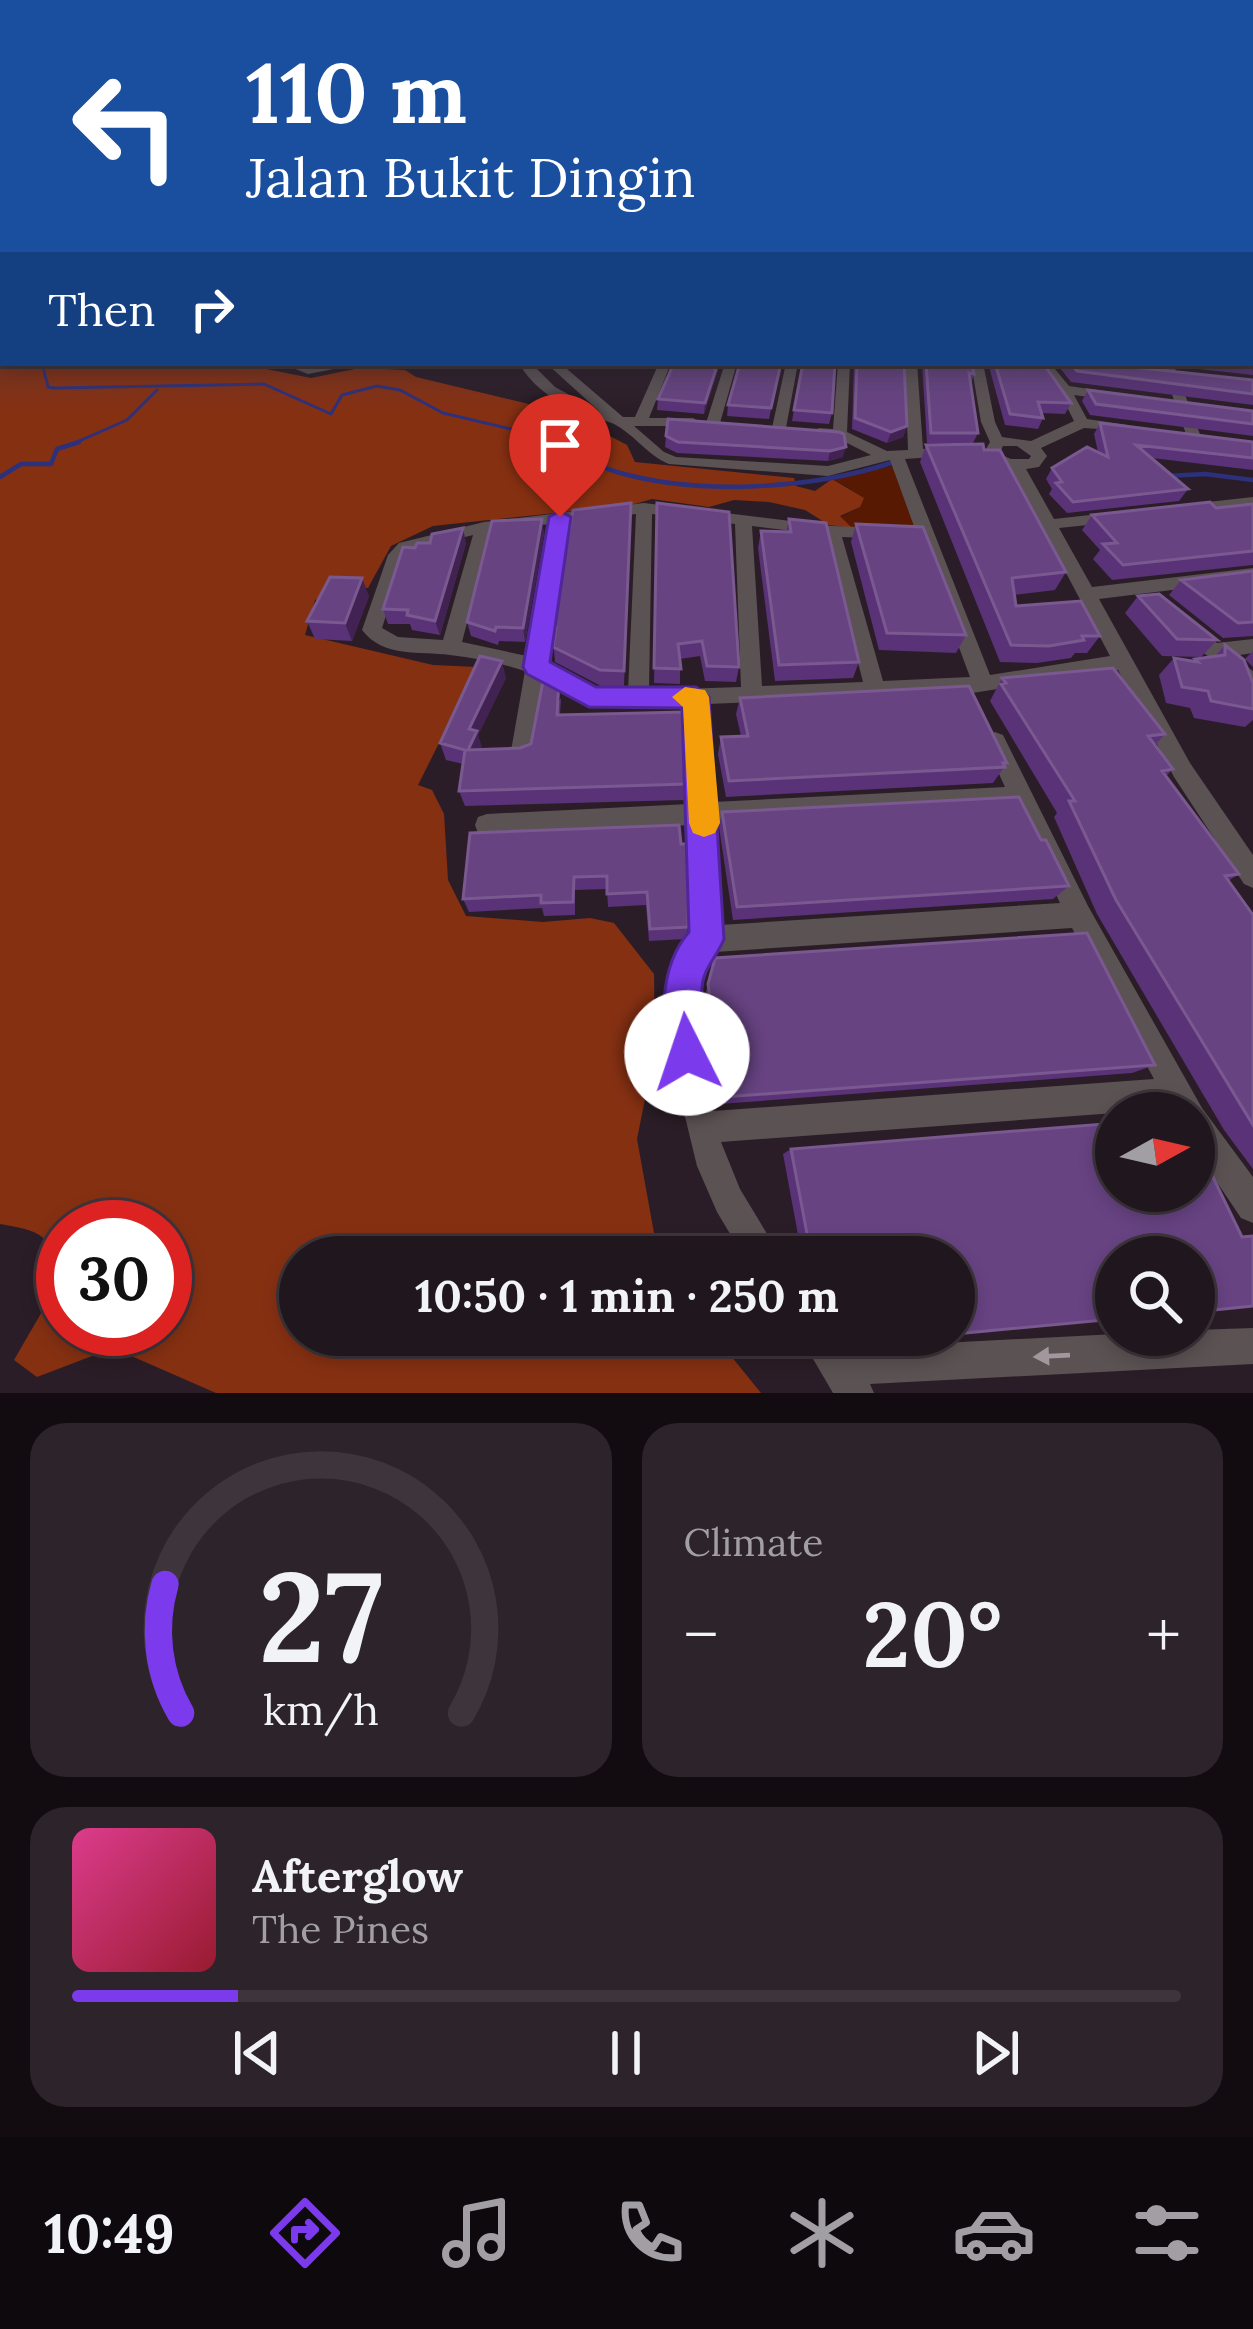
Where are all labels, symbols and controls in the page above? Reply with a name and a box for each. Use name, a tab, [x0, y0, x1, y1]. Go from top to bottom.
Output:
text: 110 m	[246, 38, 467, 146]
icon: left	[48, 48, 204, 204]
text: Jalan Bukit Dingin	[246, 143, 696, 212]
icon: right	[179, 276, 245, 342]
text: Then	[48, 281, 155, 338]
pin	[509, 394, 611, 517]
icon: arrive	[527, 412, 593, 478]
position arrow	[624, 990, 750, 1116]
north arrow	[1095, 1092, 1215, 1212]
map controls	[1095, 1092, 1215, 1356]
speed limit sign: 30	[36, 1200, 192, 1356]
button: search	[1095, 1236, 1215, 1356]
text: 10:50 · 1 min · 250 m	[415, 1267, 839, 1324]
one-way arrow	[1032, 1347, 1070, 1366]
text: Climate	[684, 1517, 823, 1567]
text: 27	[258, 1536, 383, 1696]
text: 20°	[862, 1576, 1002, 1692]
text: −	[684, 1592, 718, 1676]
text: +	[1146, 1592, 1181, 1676]
text: km/h	[263, 1682, 379, 1737]
text: Afterglow	[252, 1847, 463, 1904]
text: The Pines	[252, 1904, 429, 1954]
icon: previous	[224, 2020, 290, 2086]
icon: pause	[593, 2020, 659, 2086]
icon: next	[963, 2020, 1029, 2086]
icon: directions	[263, 2191, 347, 2275]
icon: music	[435, 2191, 519, 2275]
icon: phone	[608, 2191, 692, 2275]
icon: climate	[780, 2191, 864, 2275]
icon: car	[952, 2191, 1036, 2275]
icon: filters	[1125, 2191, 1209, 2275]
text: 10:49	[44, 2199, 175, 2268]

